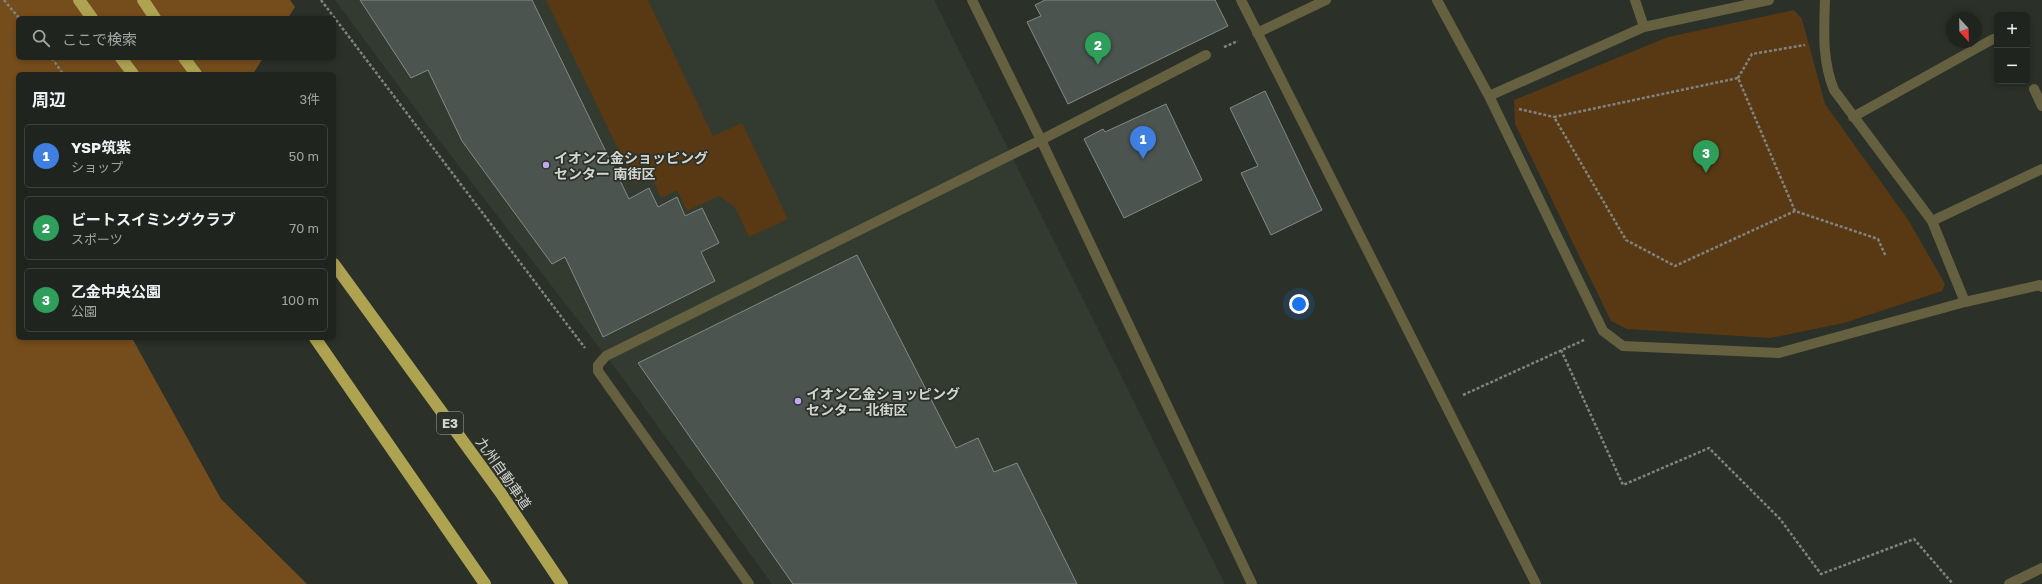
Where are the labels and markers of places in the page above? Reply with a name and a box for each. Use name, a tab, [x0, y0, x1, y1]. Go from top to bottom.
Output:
pin: 2	[1085, 32, 1111, 65]
pin: 1	[1130, 126, 1156, 159]
pin: 3	[1693, 140, 1719, 173]
place label: イオン乙金ショッピング センター 南街区	[554, 149, 708, 182]
marker: イオン乙金ショッピング センター 南街区	[541, 160, 551, 170]
place label: イオン乙金ショッピング センター 北街区	[806, 385, 960, 418]
marker: イオン乙金ショッピング センター 北街区	[793, 396, 803, 406]

